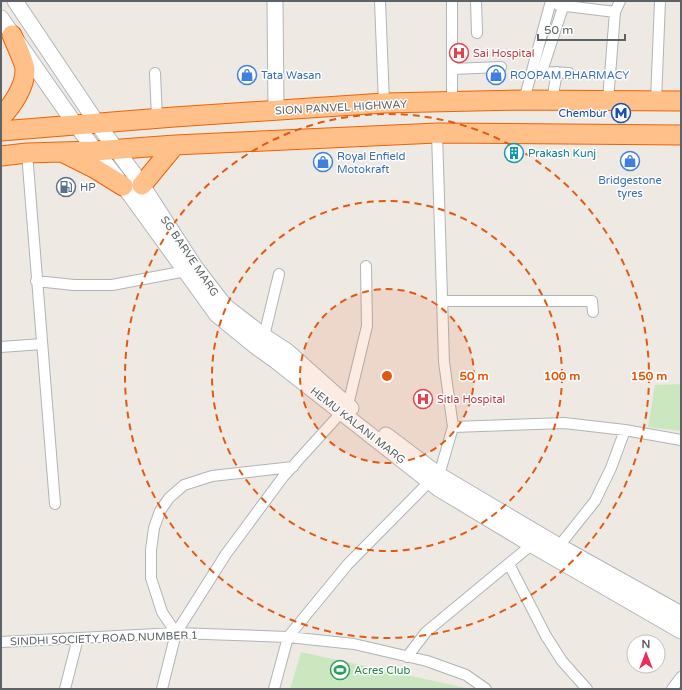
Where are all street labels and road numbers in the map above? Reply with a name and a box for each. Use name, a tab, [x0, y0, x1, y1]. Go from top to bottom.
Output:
street label: SION PANVEL HIGHWAY	[275, 98, 407, 117]
street label: SG BARVE MARG	[158, 214, 221, 299]
street label: HEMU KALANI MARG	[308, 384, 408, 466]
street label: SINDHI SOCIETY ROAD NUMBER 1	[10, 629, 198, 648]

